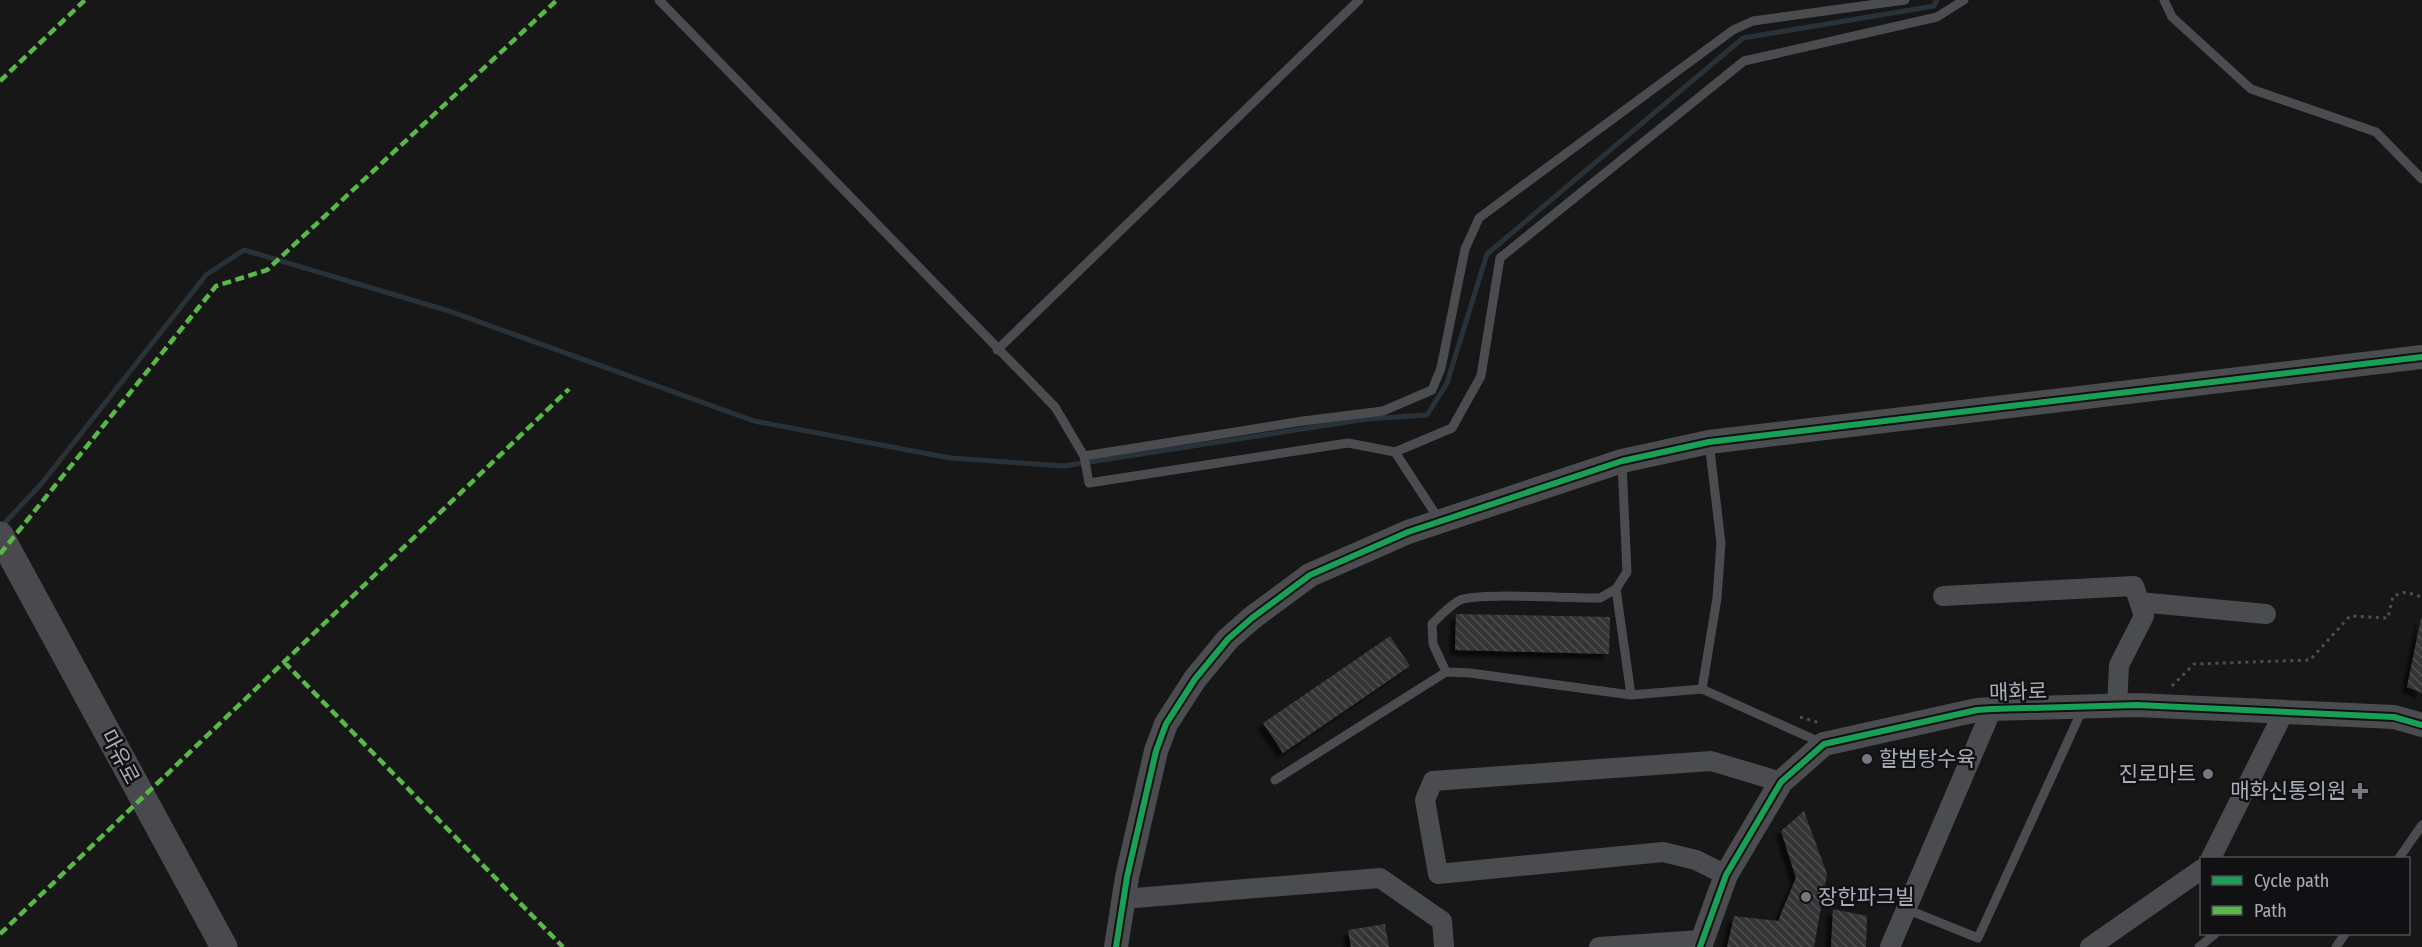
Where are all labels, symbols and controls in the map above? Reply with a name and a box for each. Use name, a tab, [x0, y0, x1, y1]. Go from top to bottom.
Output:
street label: 매화로	[1989, 678, 2047, 706]
street label: 마유로	[95, 725, 145, 789]
place label: 할범탕수육	[1879, 746, 1976, 772]
marker: 할범탕수육	[1860, 752, 1874, 766]
place label: 진로마트	[2119, 761, 2196, 787]
marker: 진로마트	[2201, 767, 2215, 781]
place label: 매화신통의원	[2230, 778, 2346, 804]
marker: 매화신통의원	[2351, 782, 2369, 800]
legend	[2200, 857, 2410, 935]
text: Cycle path	[2254, 870, 2329, 892]
place label: 장한파크빌	[1818, 884, 1915, 910]
marker: 장한파크빌	[1799, 890, 1813, 904]
text: Path	[2254, 900, 2287, 922]

